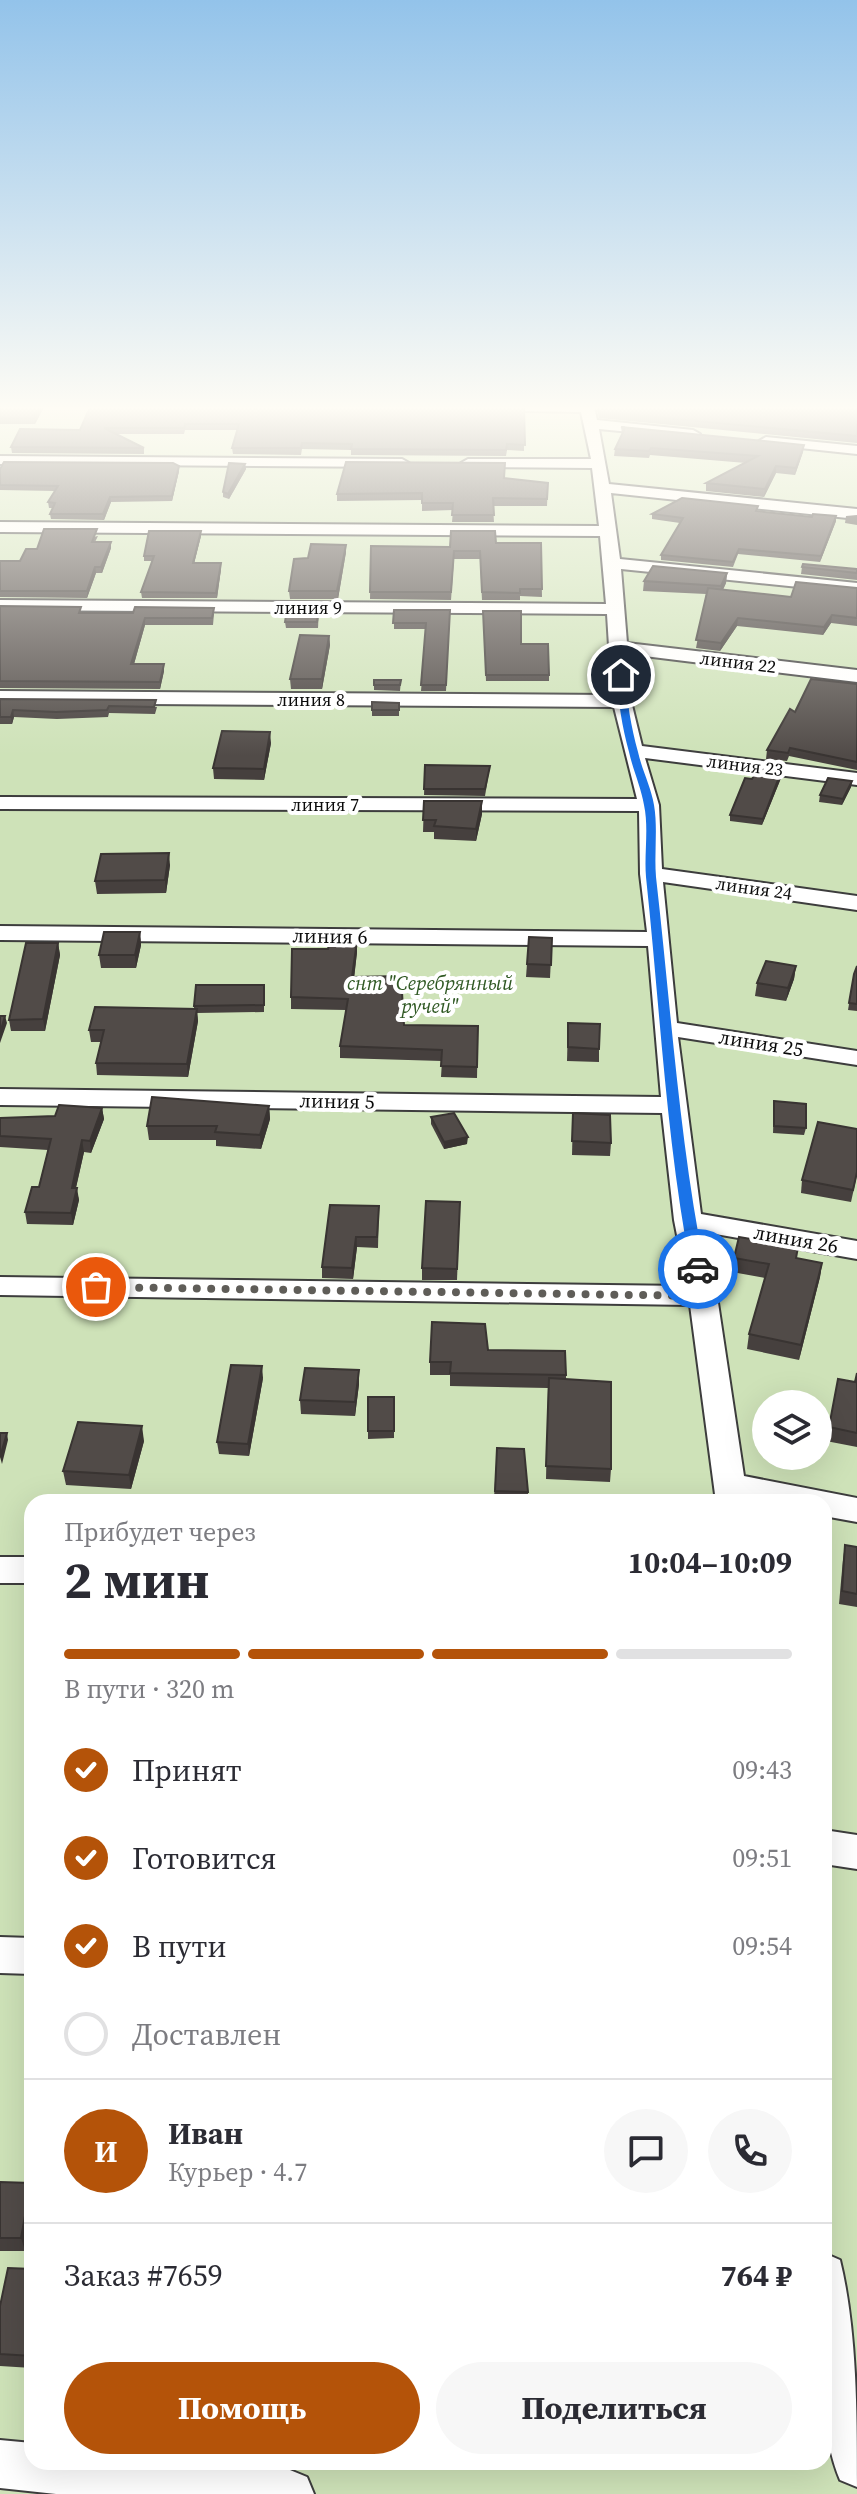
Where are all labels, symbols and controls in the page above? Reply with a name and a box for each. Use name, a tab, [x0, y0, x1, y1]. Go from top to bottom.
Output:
street label: линия 9	[274, 595, 342, 620]
pin	[587, 641, 655, 709]
street label: линия 22	[698, 645, 778, 679]
icon: home	[599, 653, 643, 697]
street label: линия 8	[277, 687, 345, 712]
street label: линия 23	[705, 748, 785, 782]
street label: линия 7	[291, 792, 359, 817]
street label: линия 24	[714, 870, 794, 906]
street label: линия 6	[292, 921, 368, 951]
park label: снт "Серебрянный ручей"	[347, 969, 514, 1020]
street label: линия 25	[717, 1022, 805, 1064]
street label: линия 5	[299, 1086, 375, 1116]
street label: линия 26	[752, 1218, 840, 1260]
courier	[658, 1229, 738, 1309]
icon: car	[676, 1247, 720, 1291]
pin	[62, 1253, 130, 1321]
icon: bag	[74, 1265, 118, 1309]
map controls	[752, 1390, 832, 1470]
button: layers	[752, 1390, 832, 1470]
text: Прибудет через	[64, 1514, 256, 1550]
text: 10:04–10:09	[628, 1542, 792, 1583]
text: 2 мин	[64, 1544, 209, 1615]
text: В пути · 320 m	[64, 1671, 234, 1707]
icon: check	[64, 1748, 108, 1792]
text: Принят	[132, 1750, 242, 1791]
text: 09:43	[732, 1752, 792, 1788]
icon: check	[64, 1836, 108, 1880]
text: Готовится	[132, 1838, 276, 1879]
text: 09:51	[732, 1840, 792, 1876]
icon: check	[64, 1924, 108, 1968]
text: В пути	[132, 1926, 227, 1967]
text: 09:54	[732, 1928, 792, 1964]
text: Доставлен	[132, 2014, 281, 2055]
button: chat	[604, 2109, 688, 2193]
button: phone	[708, 2109, 792, 2193]
text: Иван	[168, 2113, 243, 2154]
text: И	[94, 2131, 118, 2172]
text: Курьер · 4.7	[168, 2154, 307, 2190]
text: Заказ #7659	[64, 2255, 223, 2296]
text: 764 ₽	[721, 2255, 792, 2296]
button: Помощь	[64, 2362, 420, 2454]
button: Поделиться	[436, 2362, 792, 2454]

